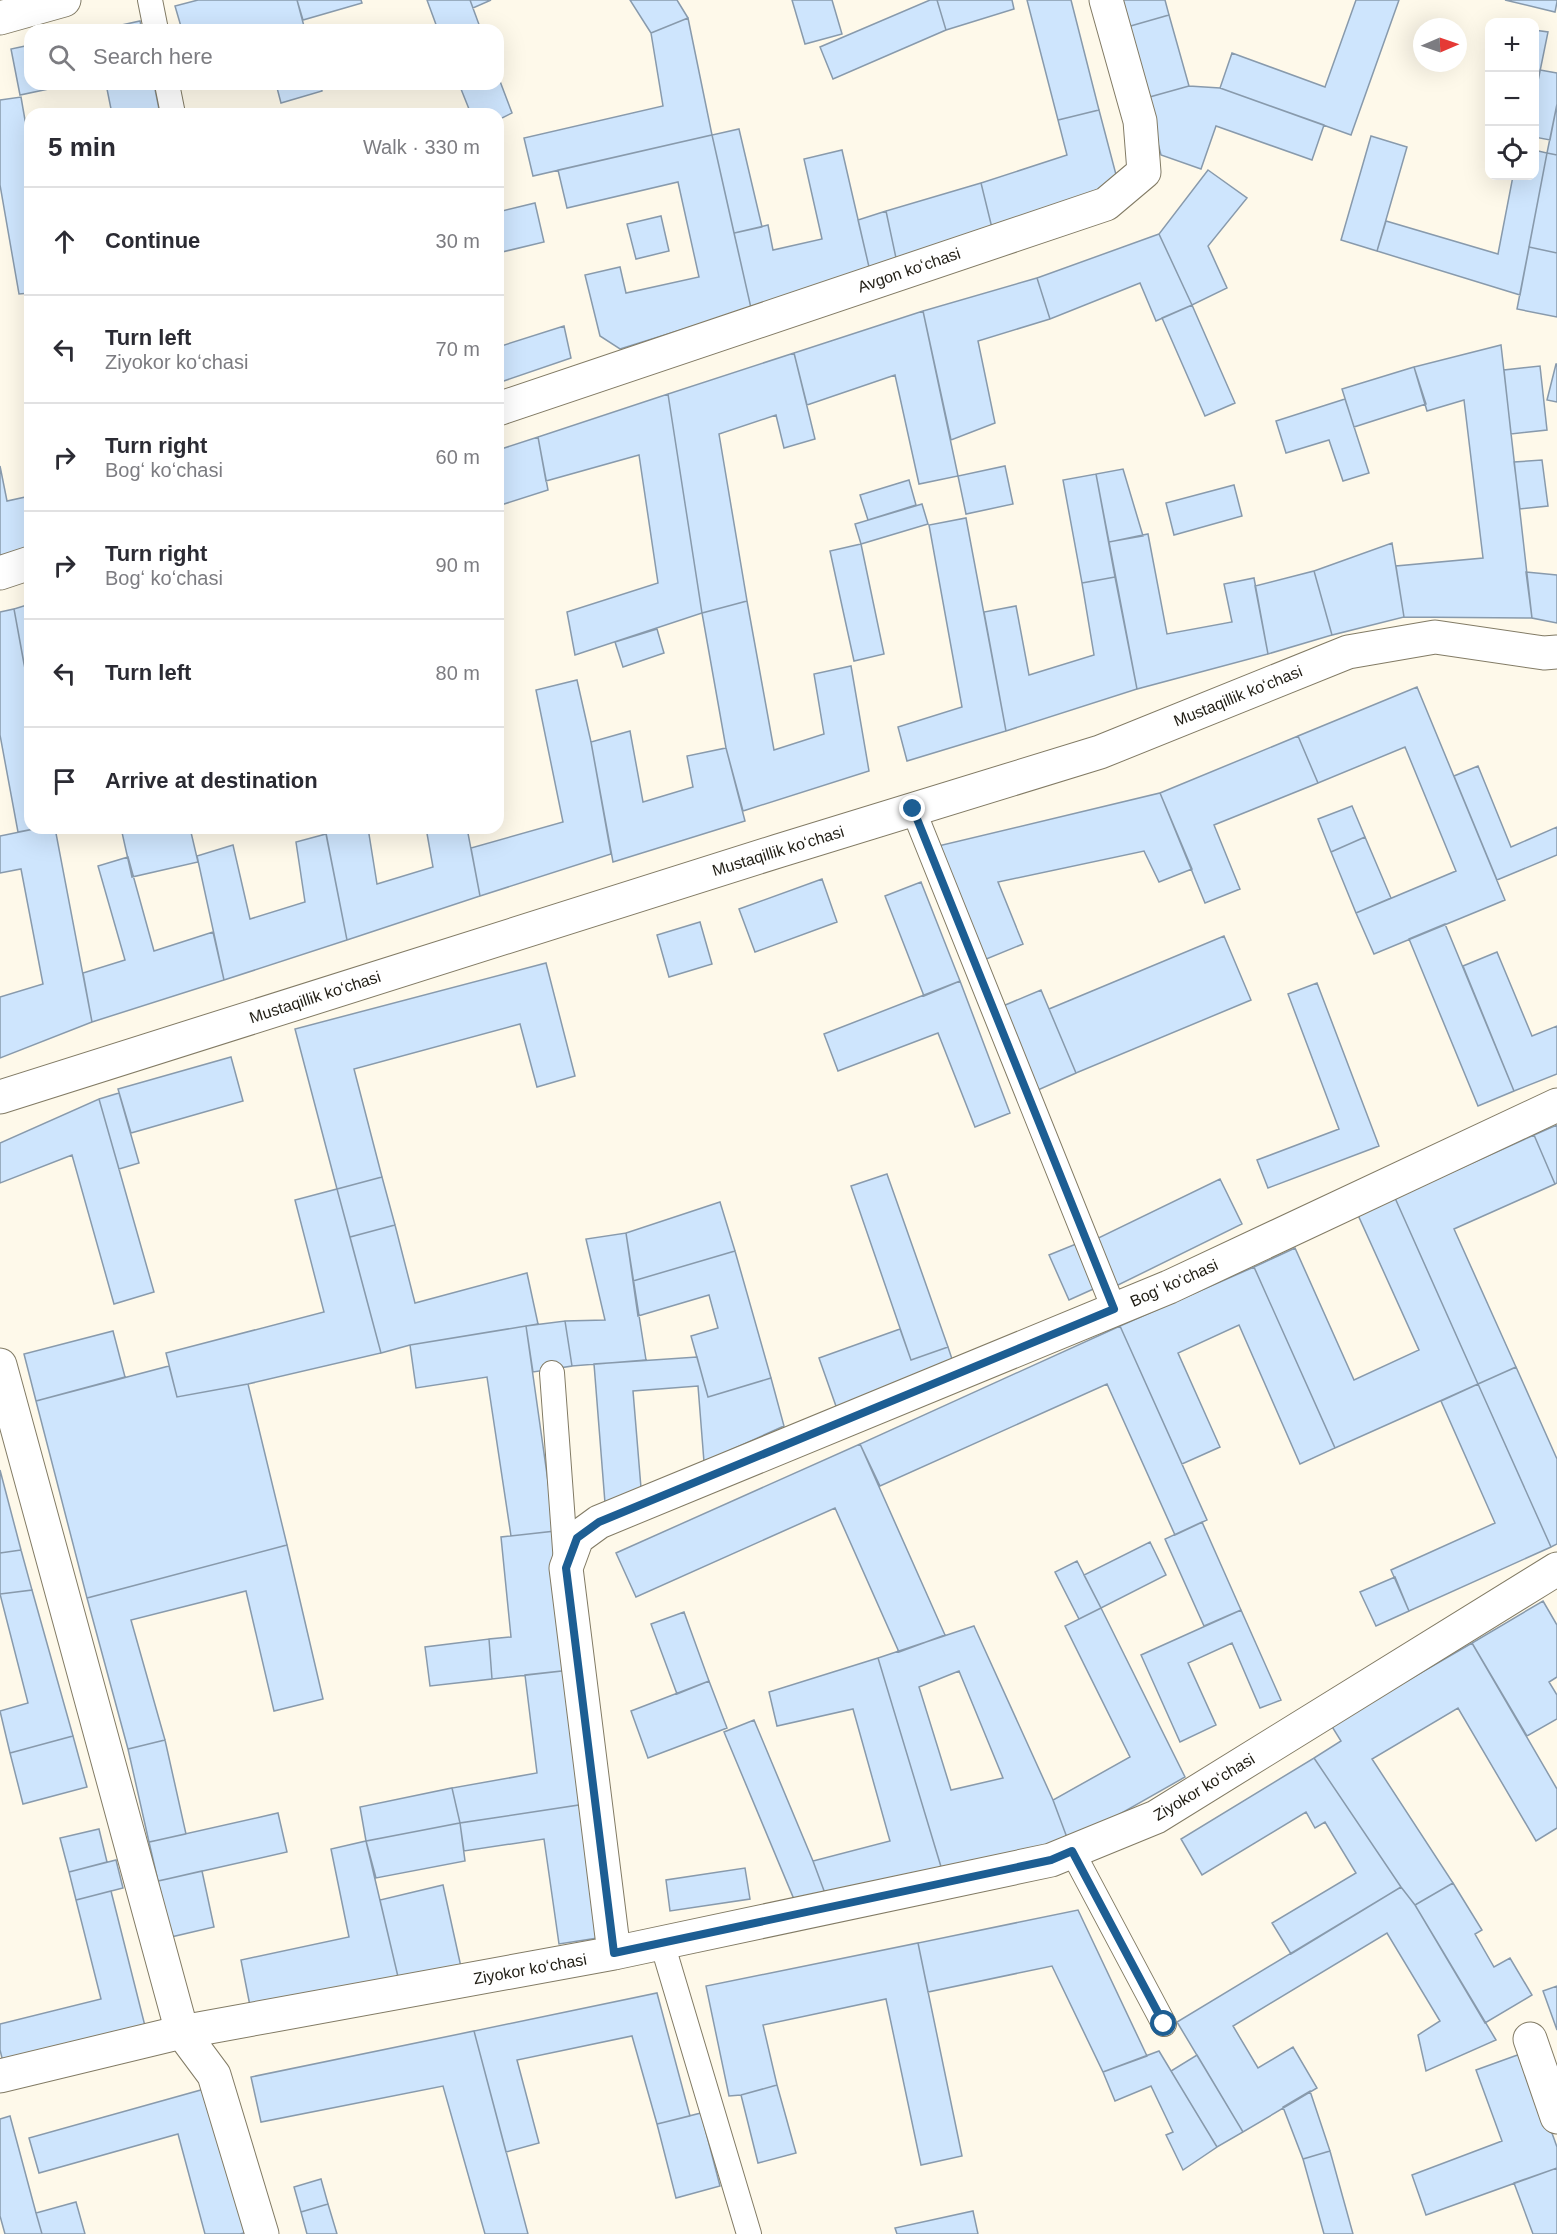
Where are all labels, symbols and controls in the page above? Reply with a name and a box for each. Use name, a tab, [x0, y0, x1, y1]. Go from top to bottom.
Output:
north arrow	[1413, 18, 1467, 72]
map controls	[1485, 18, 1539, 180]
button: +	[1485, 18, 1539, 72]
search box	[24, 24, 504, 90]
icon: search	[45, 41, 78, 74]
text: Search here	[93, 44, 213, 69]
button: −	[1485, 72, 1539, 126]
button: locate	[1485, 126, 1539, 180]
text: 5 min	[48, 132, 116, 162]
text: Walk · 330 m	[363, 136, 480, 158]
icon: ahead	[48, 225, 81, 258]
text: Continue	[105, 228, 200, 253]
text: 30 m	[436, 230, 480, 252]
street label: Avgon koʻchasi	[855, 244, 963, 296]
text: Turn left	[105, 325, 191, 350]
icon: left	[48, 333, 81, 366]
text: 70 m	[436, 338, 480, 360]
text: Ziyokor koʻchasi	[105, 351, 248, 373]
text: Turn right	[105, 433, 207, 458]
icon: right	[48, 441, 81, 474]
text: 60 m	[436, 446, 480, 468]
text: Bogʻ koʻchasi	[105, 459, 223, 481]
text: Turn right	[105, 541, 207, 566]
icon: right	[48, 549, 81, 582]
text: 90 m	[436, 554, 480, 576]
text: Bogʻ koʻchasi	[105, 567, 223, 589]
icon: left	[48, 657, 81, 690]
text: Turn left	[105, 660, 191, 685]
text: 80 m	[436, 662, 480, 684]
street label: Mustaqillik koʻchasi	[1171, 662, 1305, 730]
icon: arrive	[48, 765, 81, 798]
text: Arrive at destination	[105, 768, 318, 793]
route end	[899, 795, 925, 821]
street label: Mustaqillik koʻchasi	[710, 823, 846, 879]
street label: Mustaqillik koʻchasi	[247, 968, 383, 1026]
street label: Bogʻ koʻchasi	[1127, 1256, 1221, 1310]
street label: Ziyokor koʻchasi	[1150, 1750, 1258, 1824]
street label: Ziyokor koʻchasi	[472, 1951, 588, 1987]
route start	[1150, 2010, 1176, 2036]

